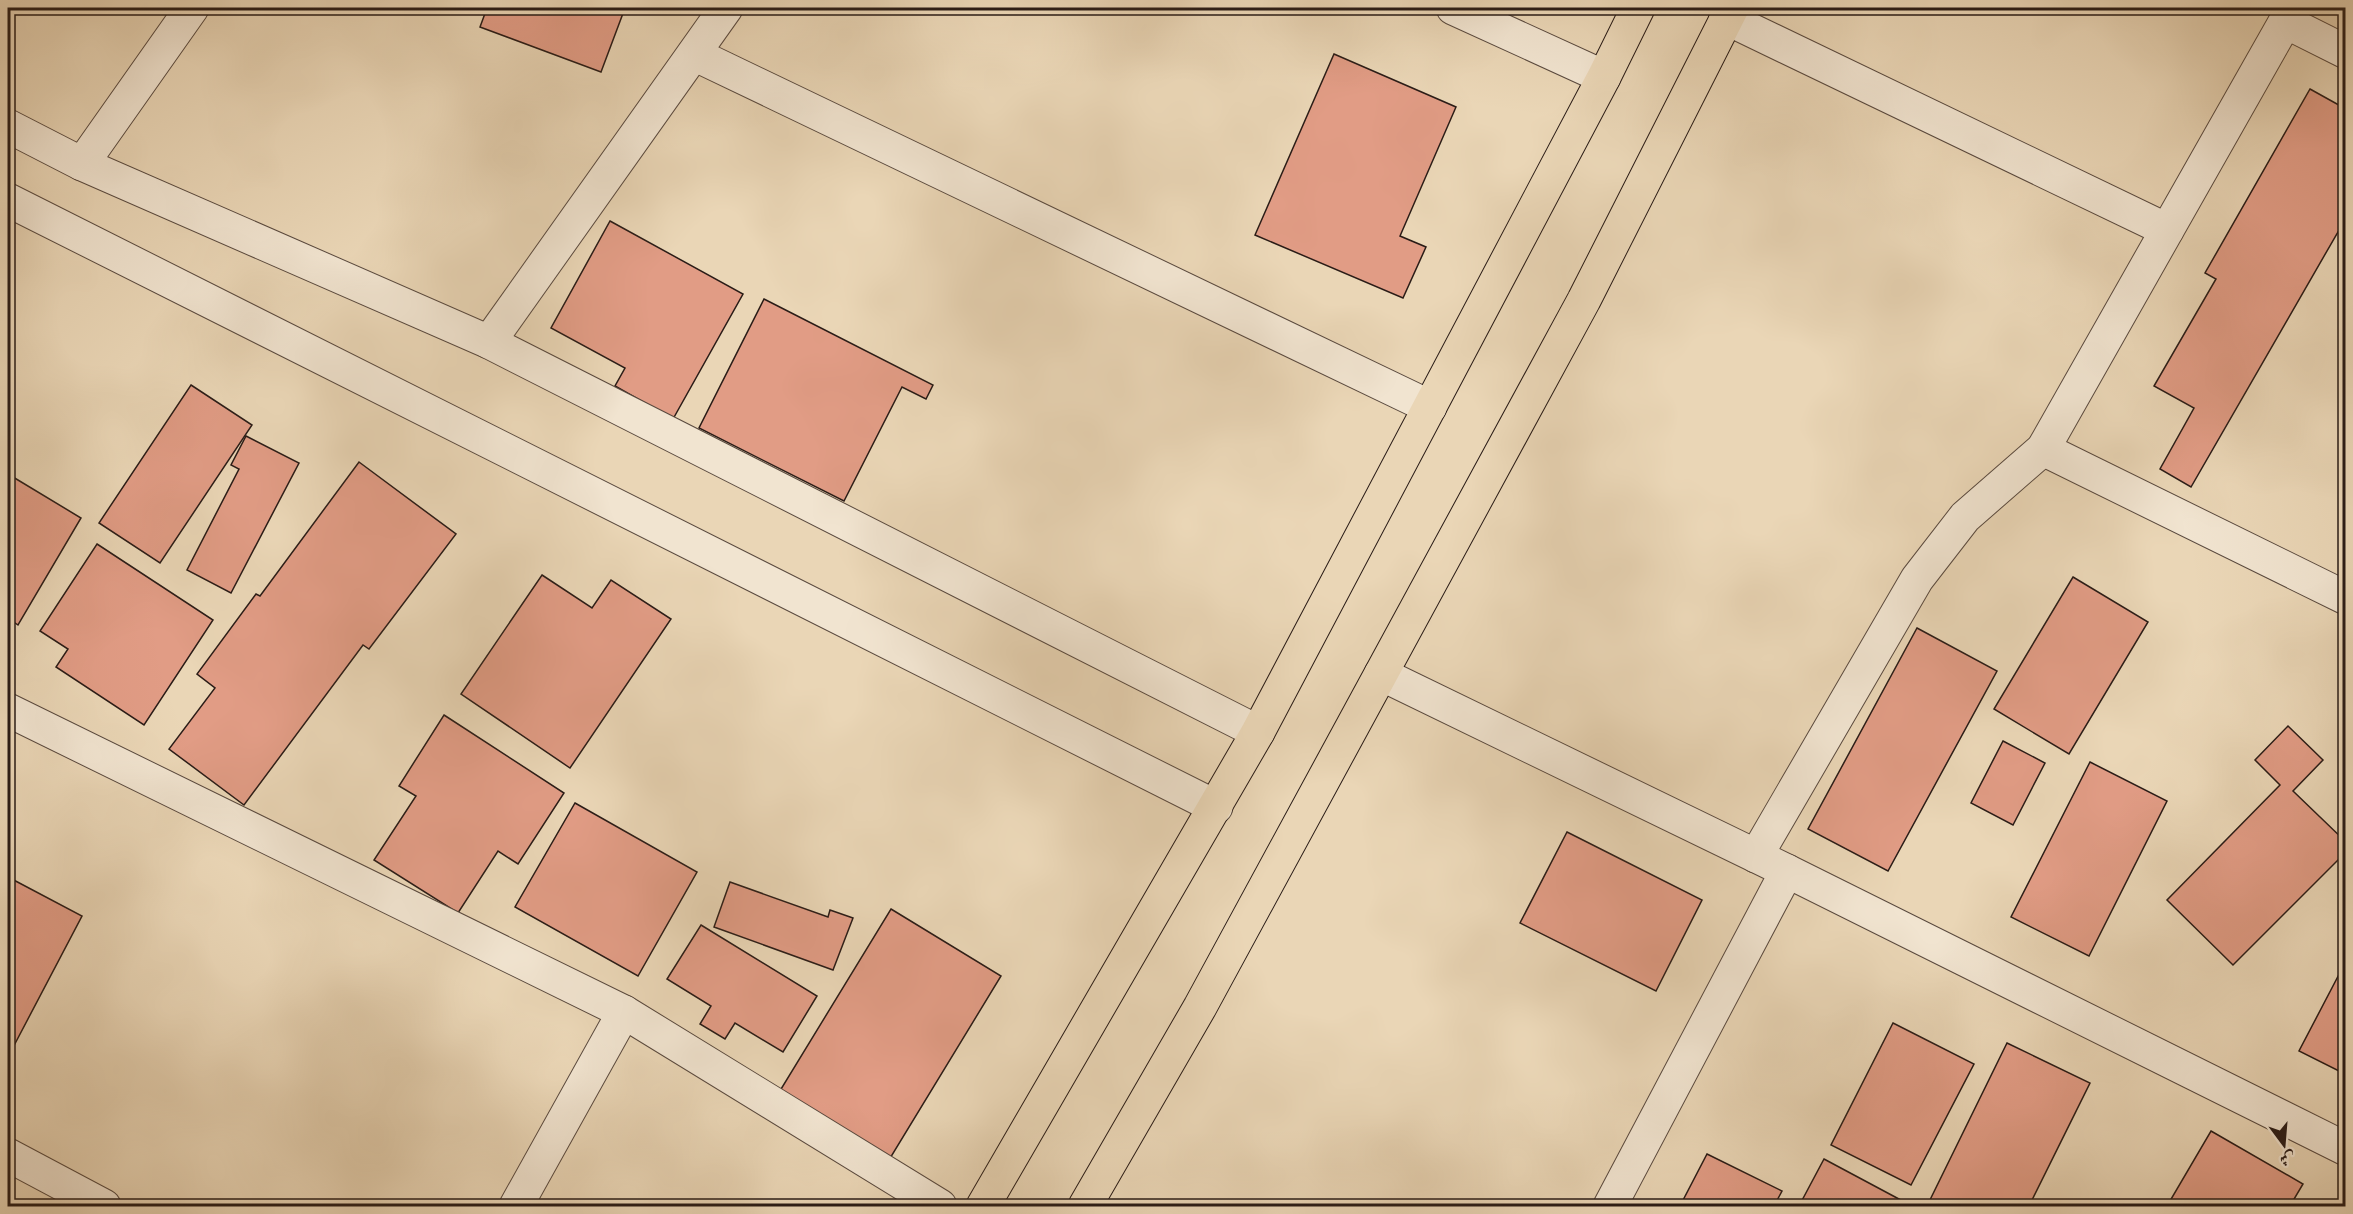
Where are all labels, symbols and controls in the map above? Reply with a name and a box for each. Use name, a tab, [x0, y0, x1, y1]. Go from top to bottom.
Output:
north arrow	[2254, 1115, 2314, 1175]
text: ش	[2278, 1148, 2298, 1170]

